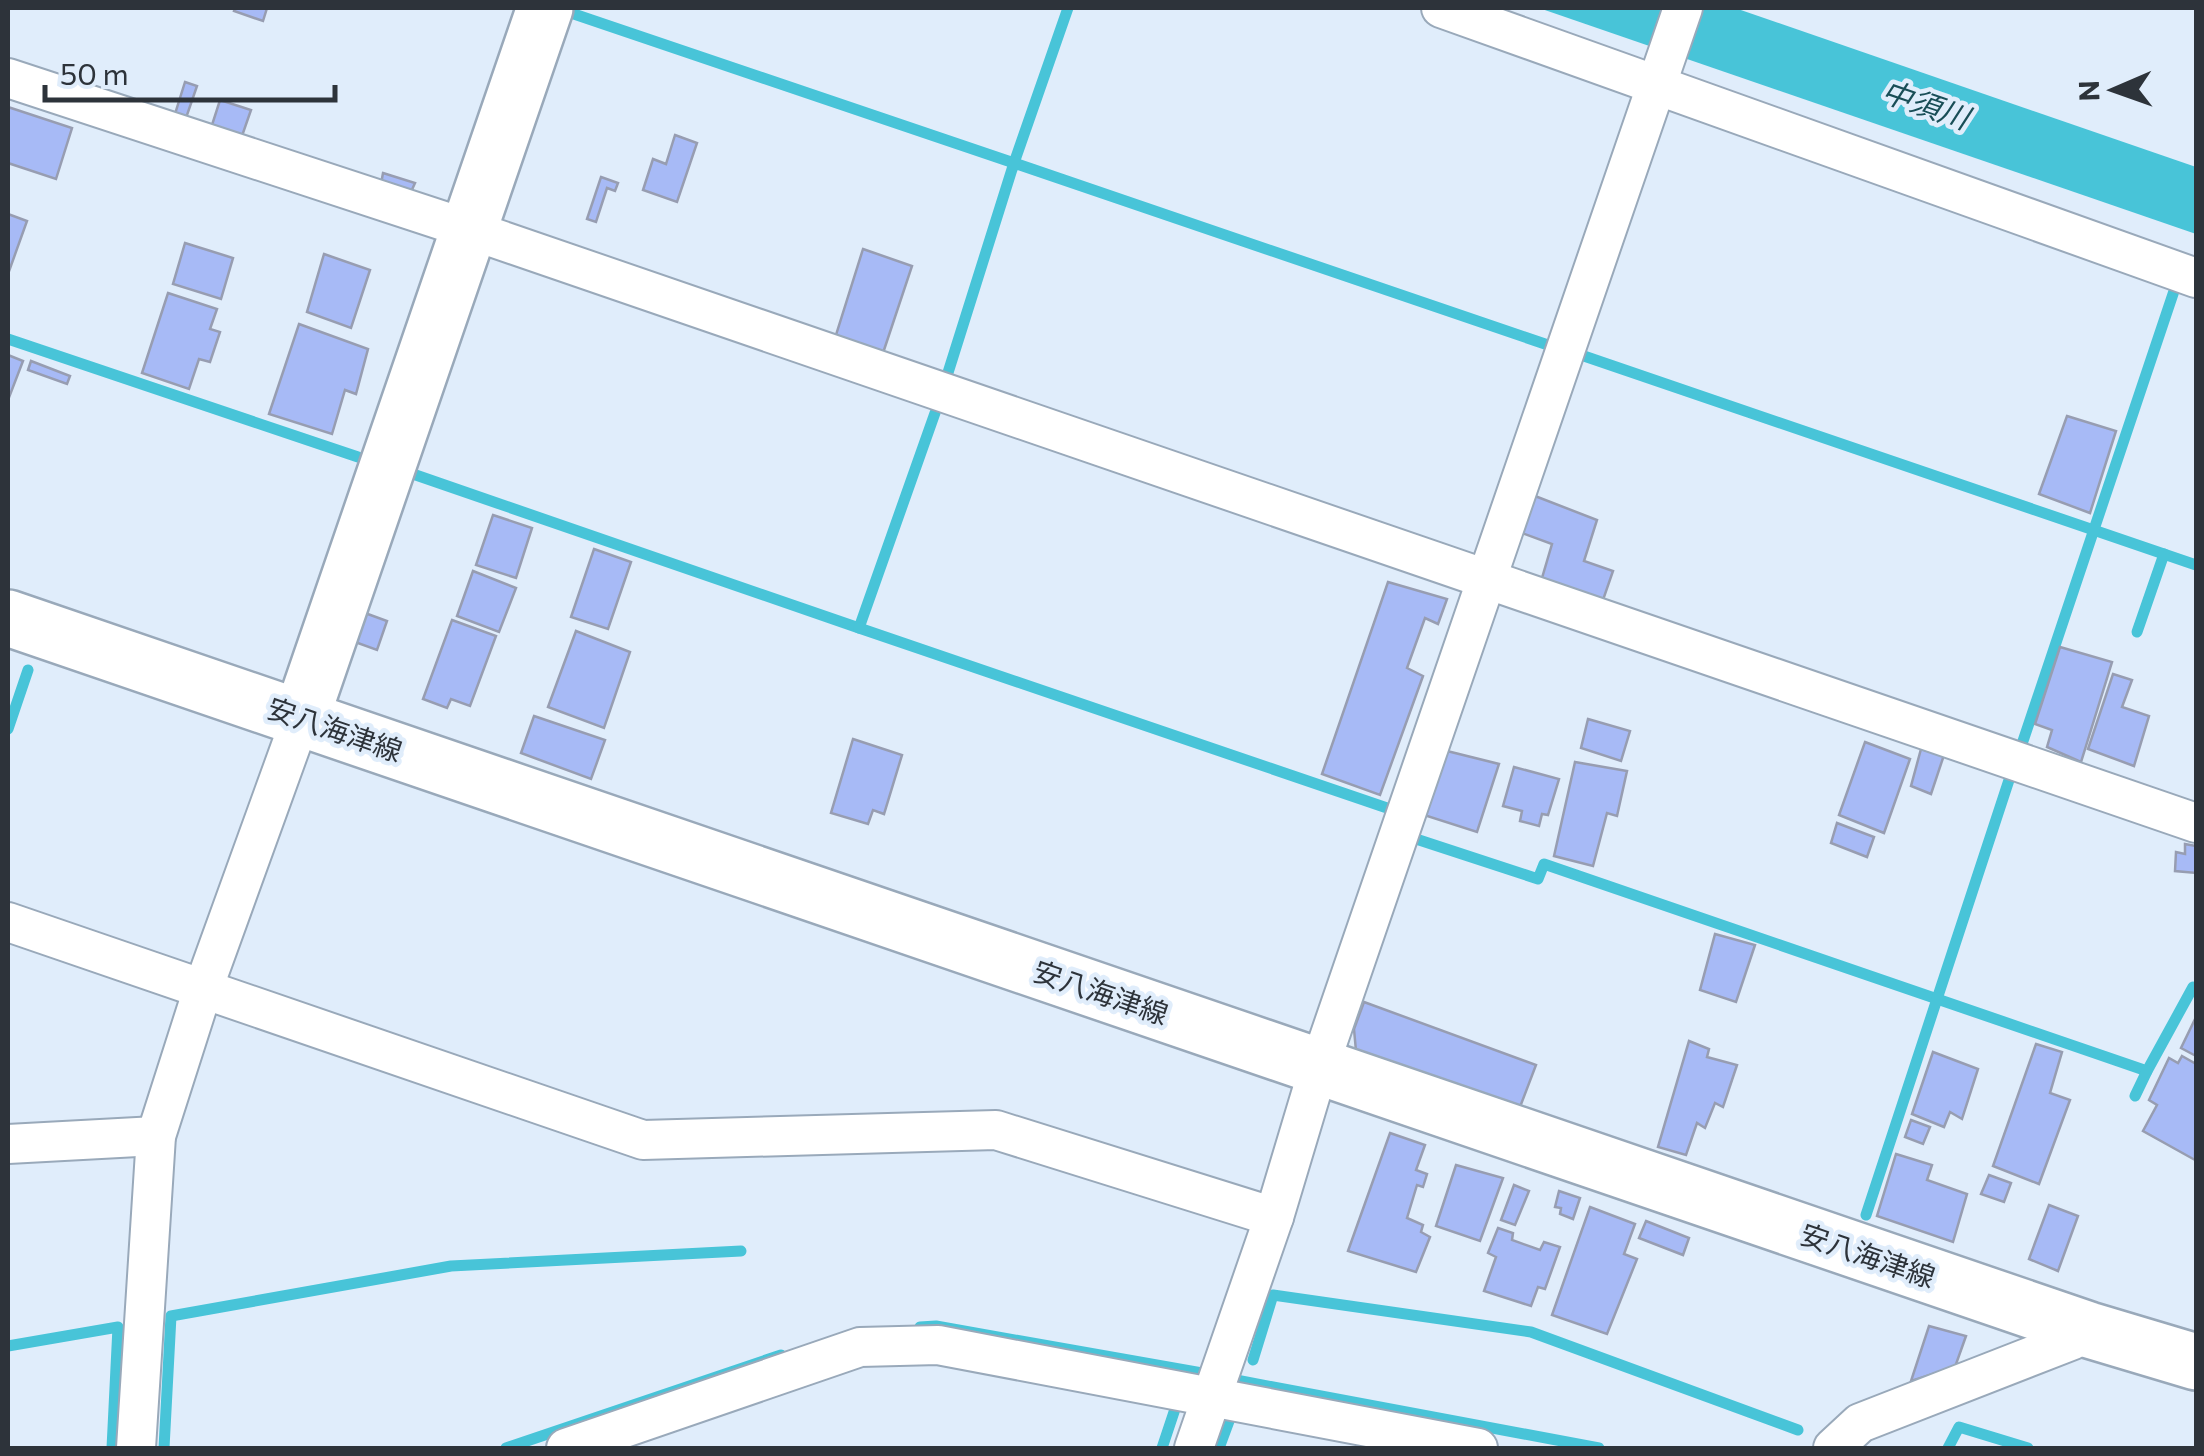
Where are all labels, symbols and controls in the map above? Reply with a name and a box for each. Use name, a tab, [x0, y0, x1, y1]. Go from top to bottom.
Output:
scale bar	[45, 40, 335, 102]
north arrow	[2064, 40, 2164, 140]
text: 50 m	[60, 54, 129, 91]
water label: 中須川	[1877, 71, 1977, 136]
text: N	[2071, 80, 2105, 102]
street label: 安八海津線	[263, 690, 407, 768]
street label: 安八海津線	[1029, 953, 1173, 1031]
street label: 安八海津線	[1796, 1216, 1940, 1294]

